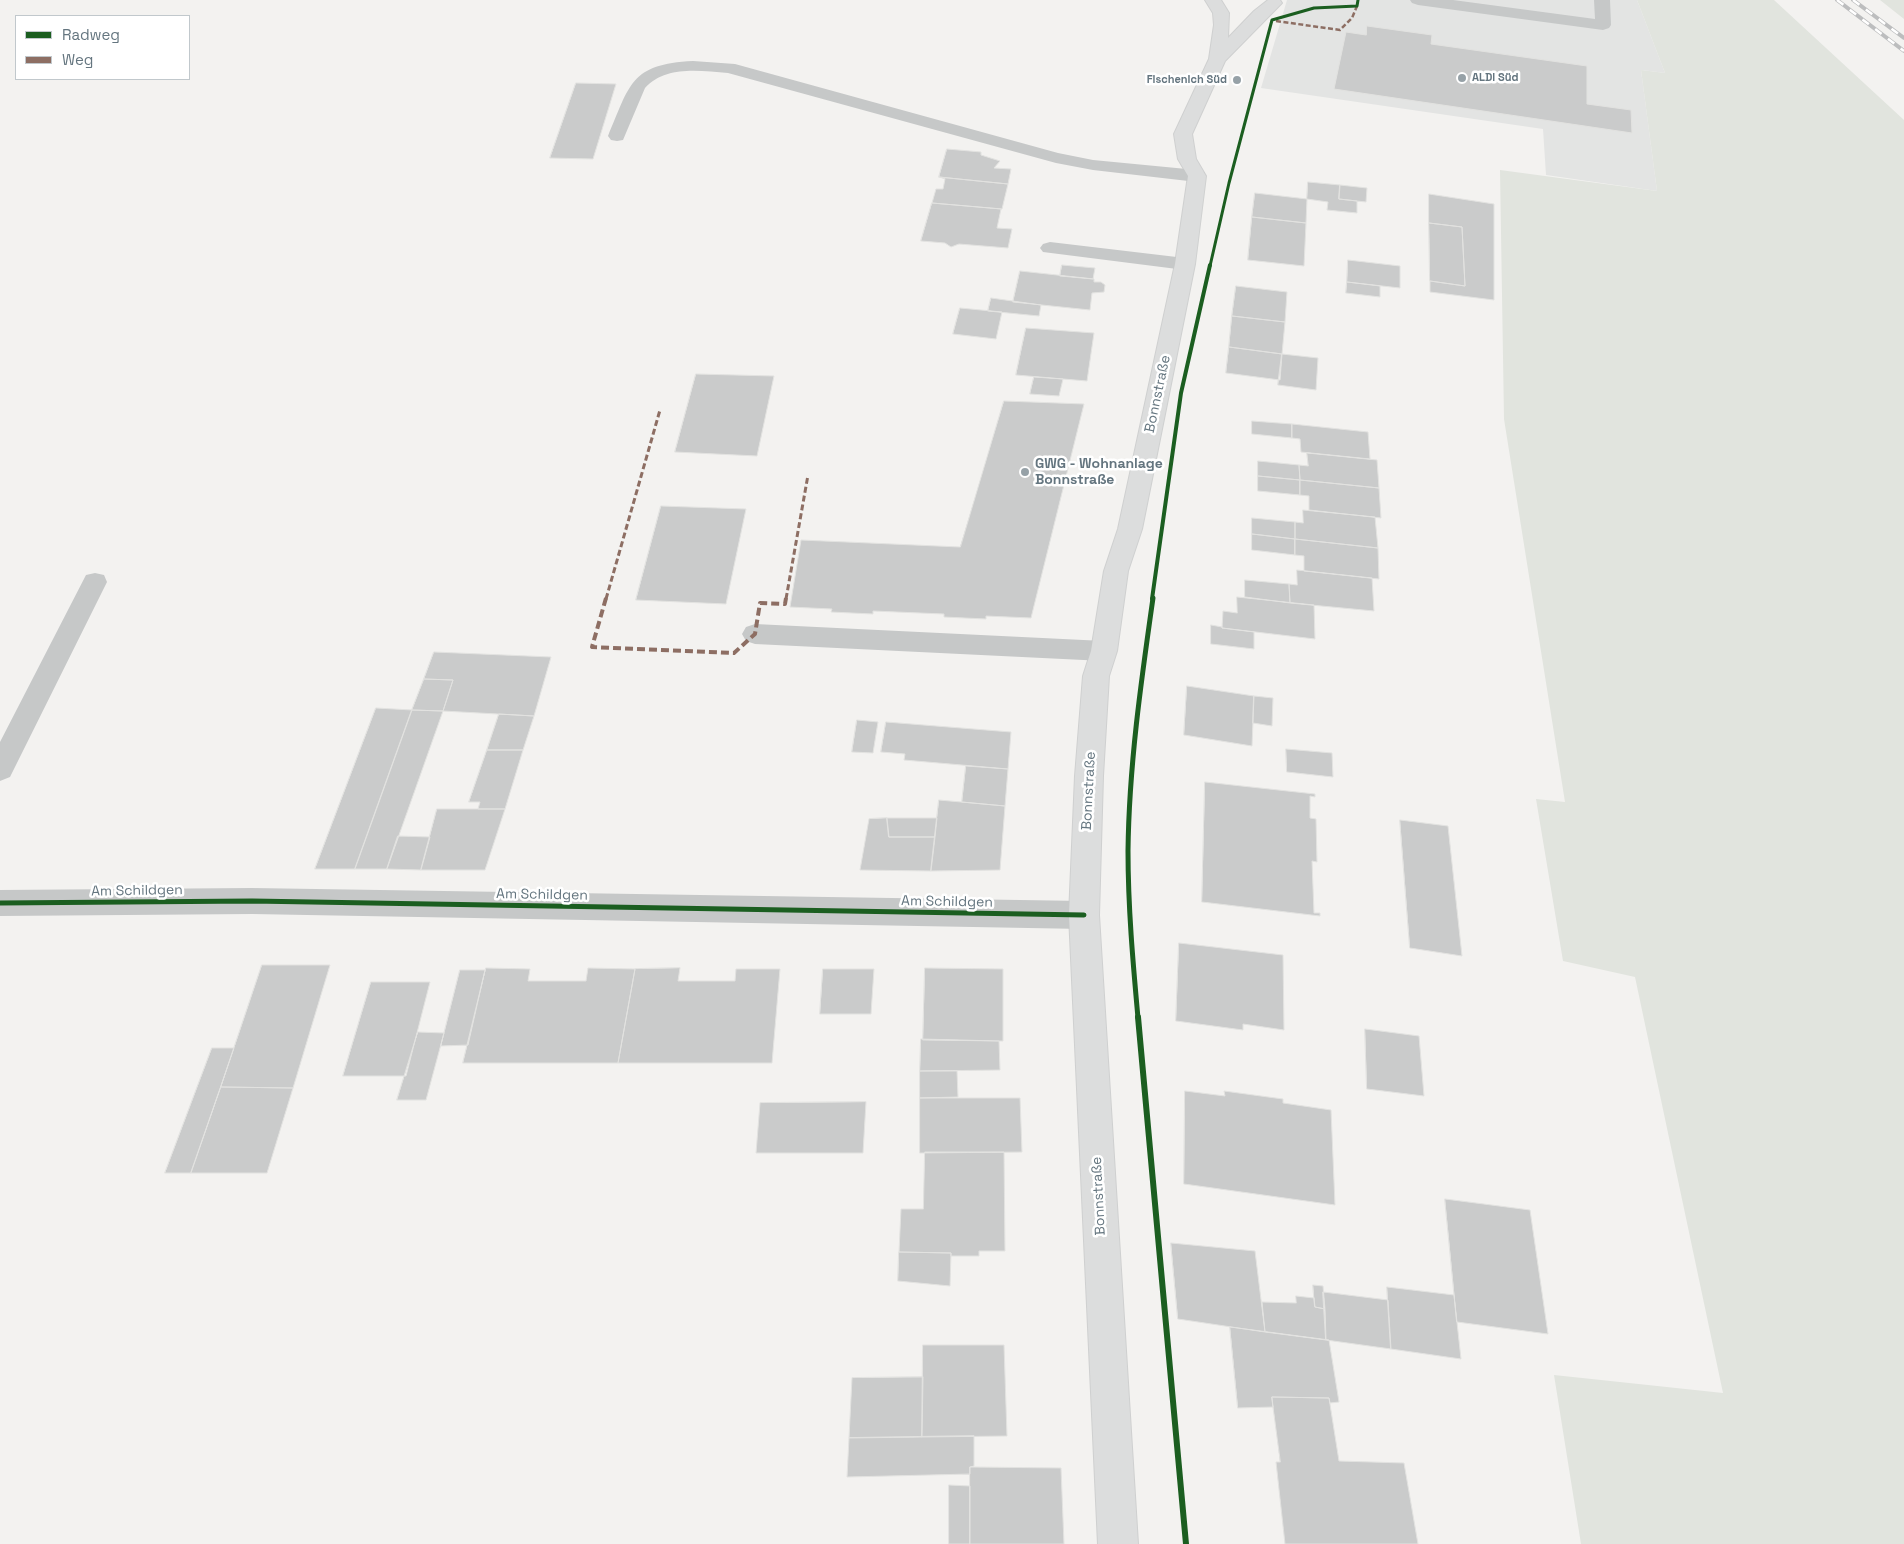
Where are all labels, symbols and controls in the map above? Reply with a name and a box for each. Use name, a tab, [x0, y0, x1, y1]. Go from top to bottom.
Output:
legend	[15, 15, 190, 80]
text: Radweg	[62, 25, 120, 44]
text: Weg	[62, 50, 93, 69]
place label: ALDI Süd	[1472, 71, 1518, 85]
marker: ALDI Süd	[1456, 72, 1468, 84]
place label: Fischenich Süd	[1147, 73, 1227, 87]
marker: Fischenich Süd	[1231, 74, 1243, 86]
street label: Bonnstraße	[1142, 354, 1174, 434]
place label: GWG - Wohnanlage Bonnstraße	[1035, 456, 1163, 488]
marker: GWG - Wohnanlage Bonnstraße	[1019, 466, 1031, 478]
street label: Bonnstraße	[1079, 751, 1099, 831]
street label: Am Schildgen	[91, 882, 183, 900]
street label: Am Schildgen	[496, 886, 588, 904]
street label: Am Schildgen	[901, 893, 993, 911]
street label: Bonnstraße	[1089, 1156, 1109, 1236]

